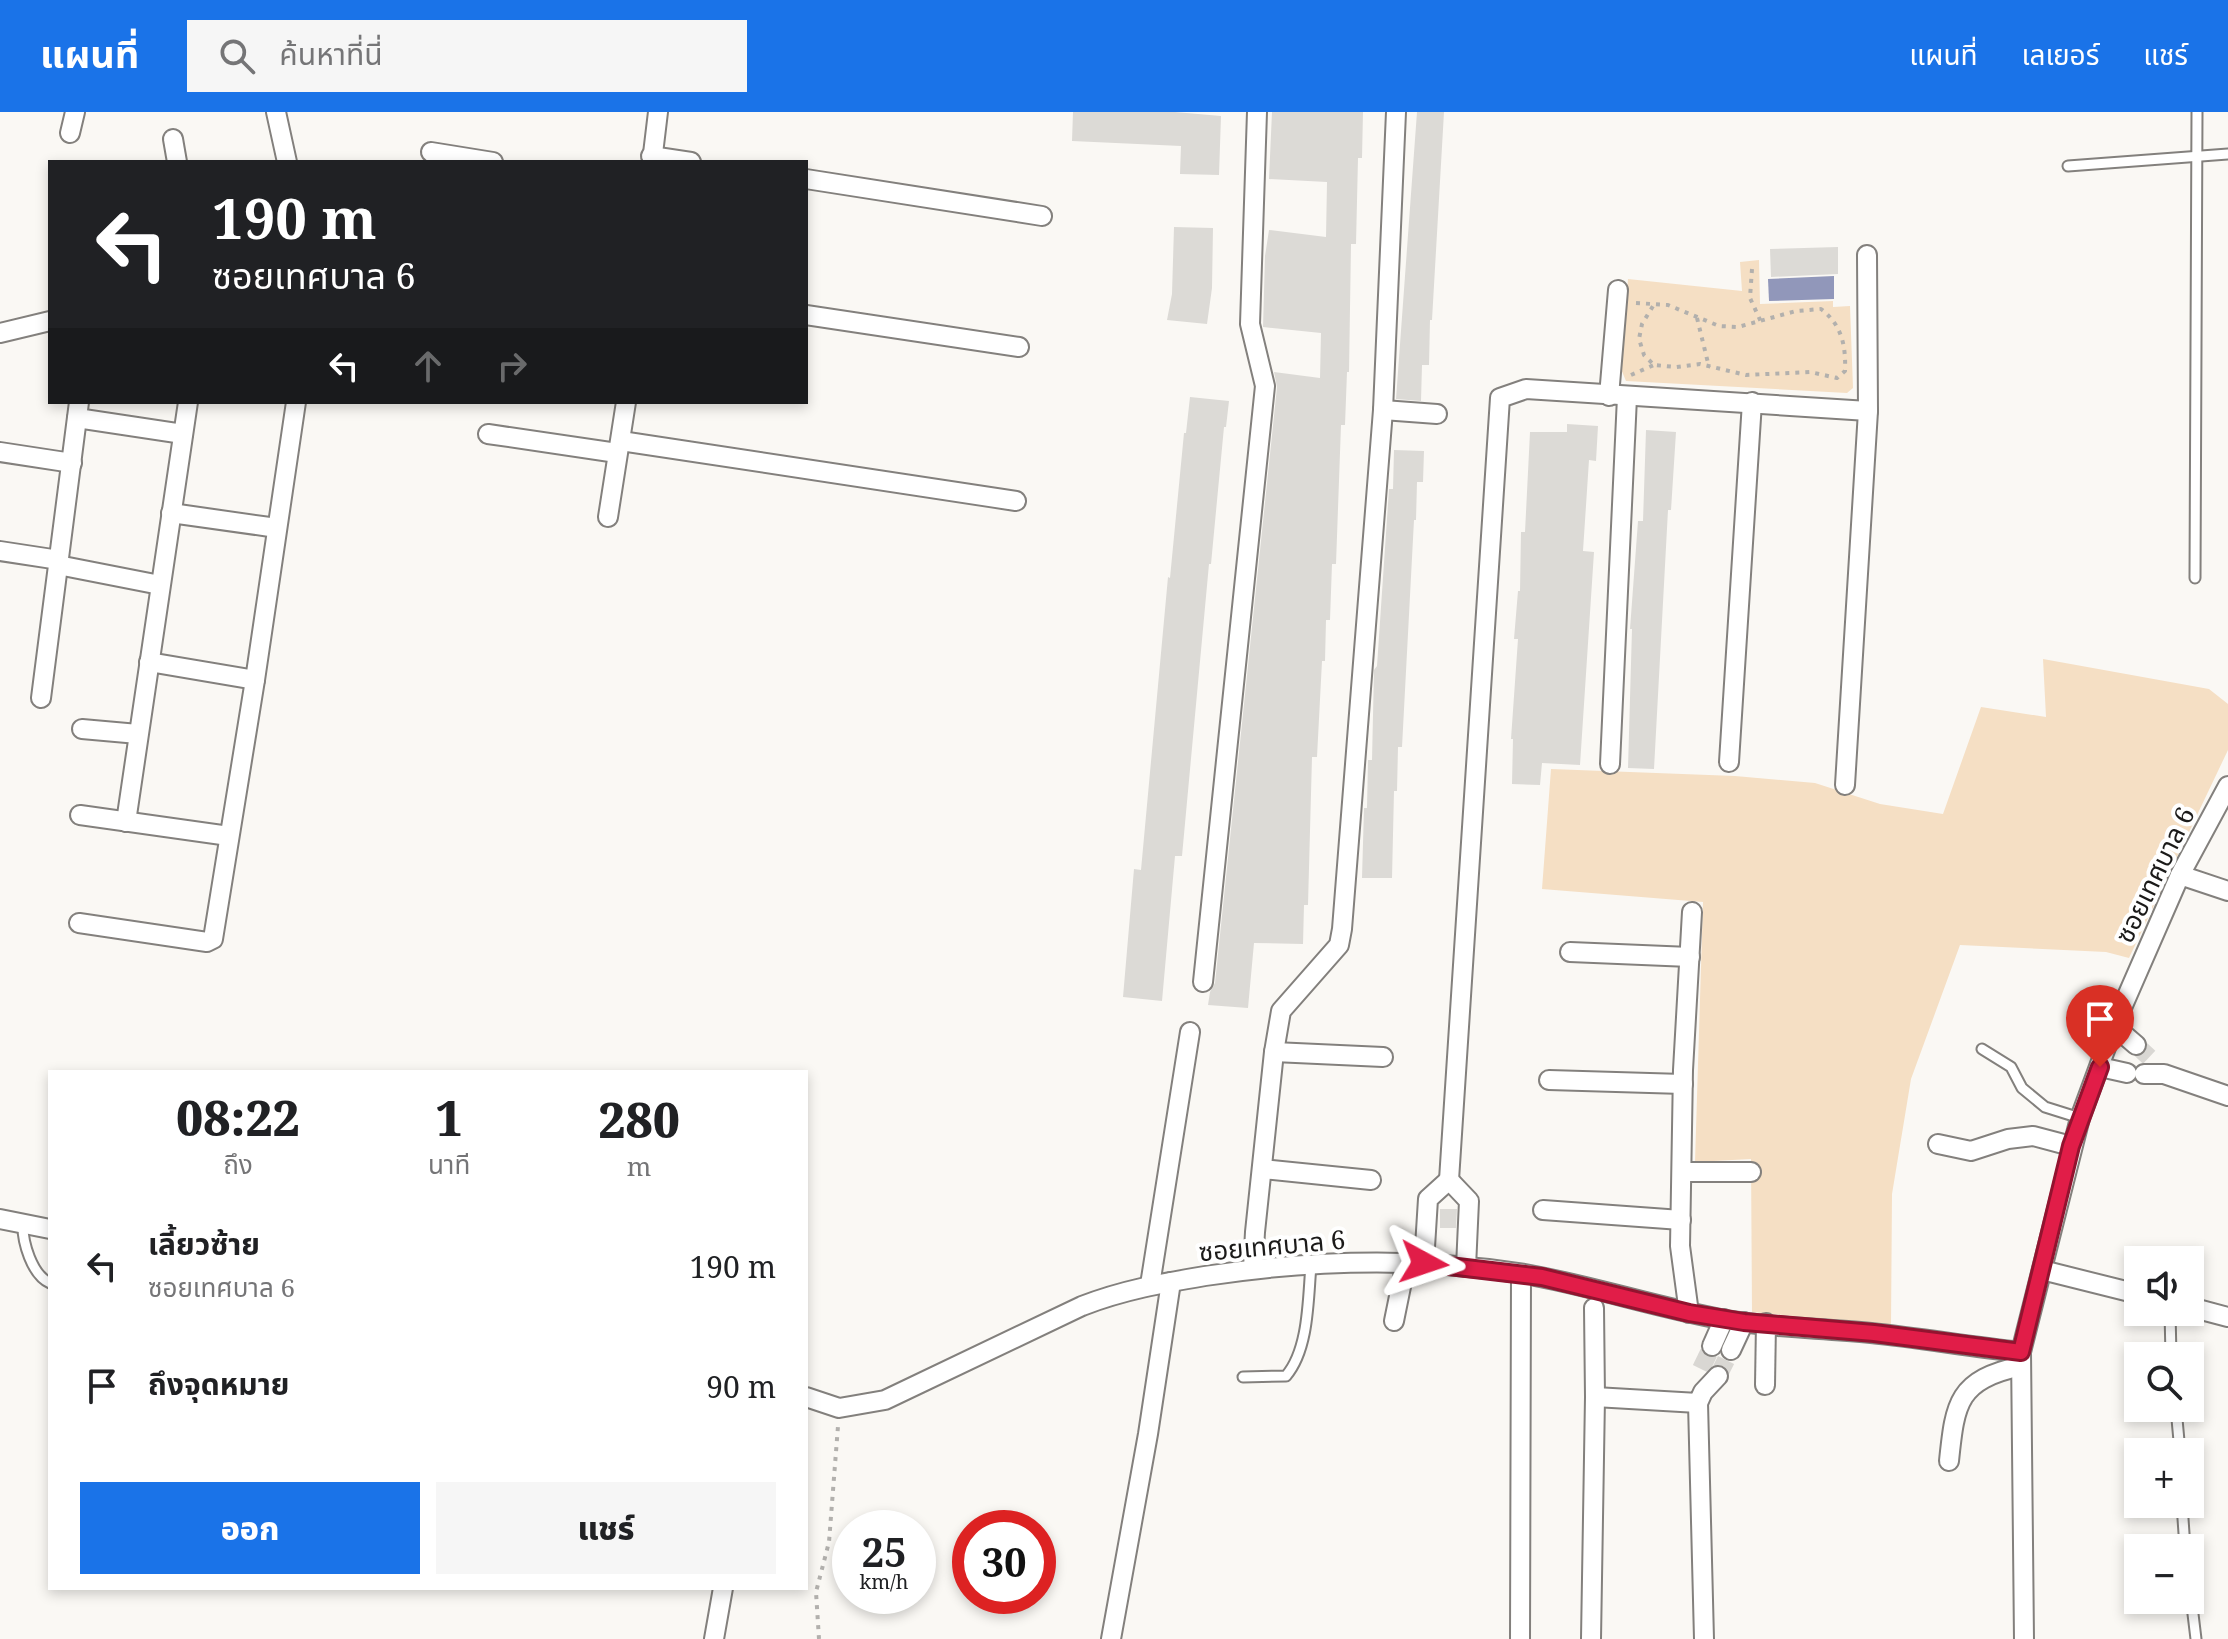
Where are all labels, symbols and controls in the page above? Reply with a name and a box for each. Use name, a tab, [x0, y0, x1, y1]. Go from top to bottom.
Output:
search box	[187, 20, 747, 92]
text: แผนที่	[40, 27, 139, 79]
text: ค้นหาที่นี่	[279, 33, 383, 74]
icon: search	[215, 34, 259, 78]
text: แผนที่	[1909, 35, 1978, 73]
text: เลเยอร์	[2022, 35, 2099, 73]
text: แชร์	[2143, 35, 2188, 73]
text: 190 m	[212, 179, 377, 255]
icon: left	[80, 192, 184, 296]
text: ซอยเทศบาล 6	[212, 251, 416, 300]
icon: left	[322, 344, 366, 388]
icon: ahead	[406, 344, 450, 388]
icon: right	[490, 344, 534, 388]
street label: ซอยเทศบาล 6	[2106, 801, 2203, 949]
pin	[2066, 985, 2134, 1067]
icon: arrive	[2078, 997, 2122, 1041]
text: 08:22	[176, 1085, 300, 1150]
text: 1	[435, 1085, 463, 1150]
text: 280	[598, 1087, 680, 1152]
text: ถึง	[223, 1146, 253, 1182]
text: นาที	[428, 1146, 470, 1182]
text: m	[627, 1148, 651, 1184]
street label: ซอยเทศบาล 6	[1197, 1221, 1347, 1269]
position arrow	[1382, 1221, 1466, 1305]
text: เลี้ยวซ้าย	[148, 1223, 260, 1264]
icon: left	[80, 1244, 124, 1288]
text: 190 m	[690, 1246, 776, 1287]
map controls	[2124, 1246, 2204, 1614]
button: sound	[2124, 1246, 2204, 1326]
text: ซอยเทศบาล 6	[148, 1269, 295, 1305]
button: search	[2124, 1342, 2204, 1422]
text: ถึงจุดหมาย	[148, 1363, 289, 1404]
icon: arrive	[80, 1364, 124, 1408]
text: 90 m	[706, 1366, 776, 1407]
button: +	[2124, 1438, 2204, 1518]
button: ออก	[80, 1482, 420, 1574]
button: แชร์	[436, 1482, 776, 1574]
speed limit sign: 30	[952, 1510, 1056, 1614]
text: 25	[861, 1524, 907, 1579]
button: −	[2124, 1534, 2204, 1614]
text: km/h	[859, 1568, 909, 1595]

